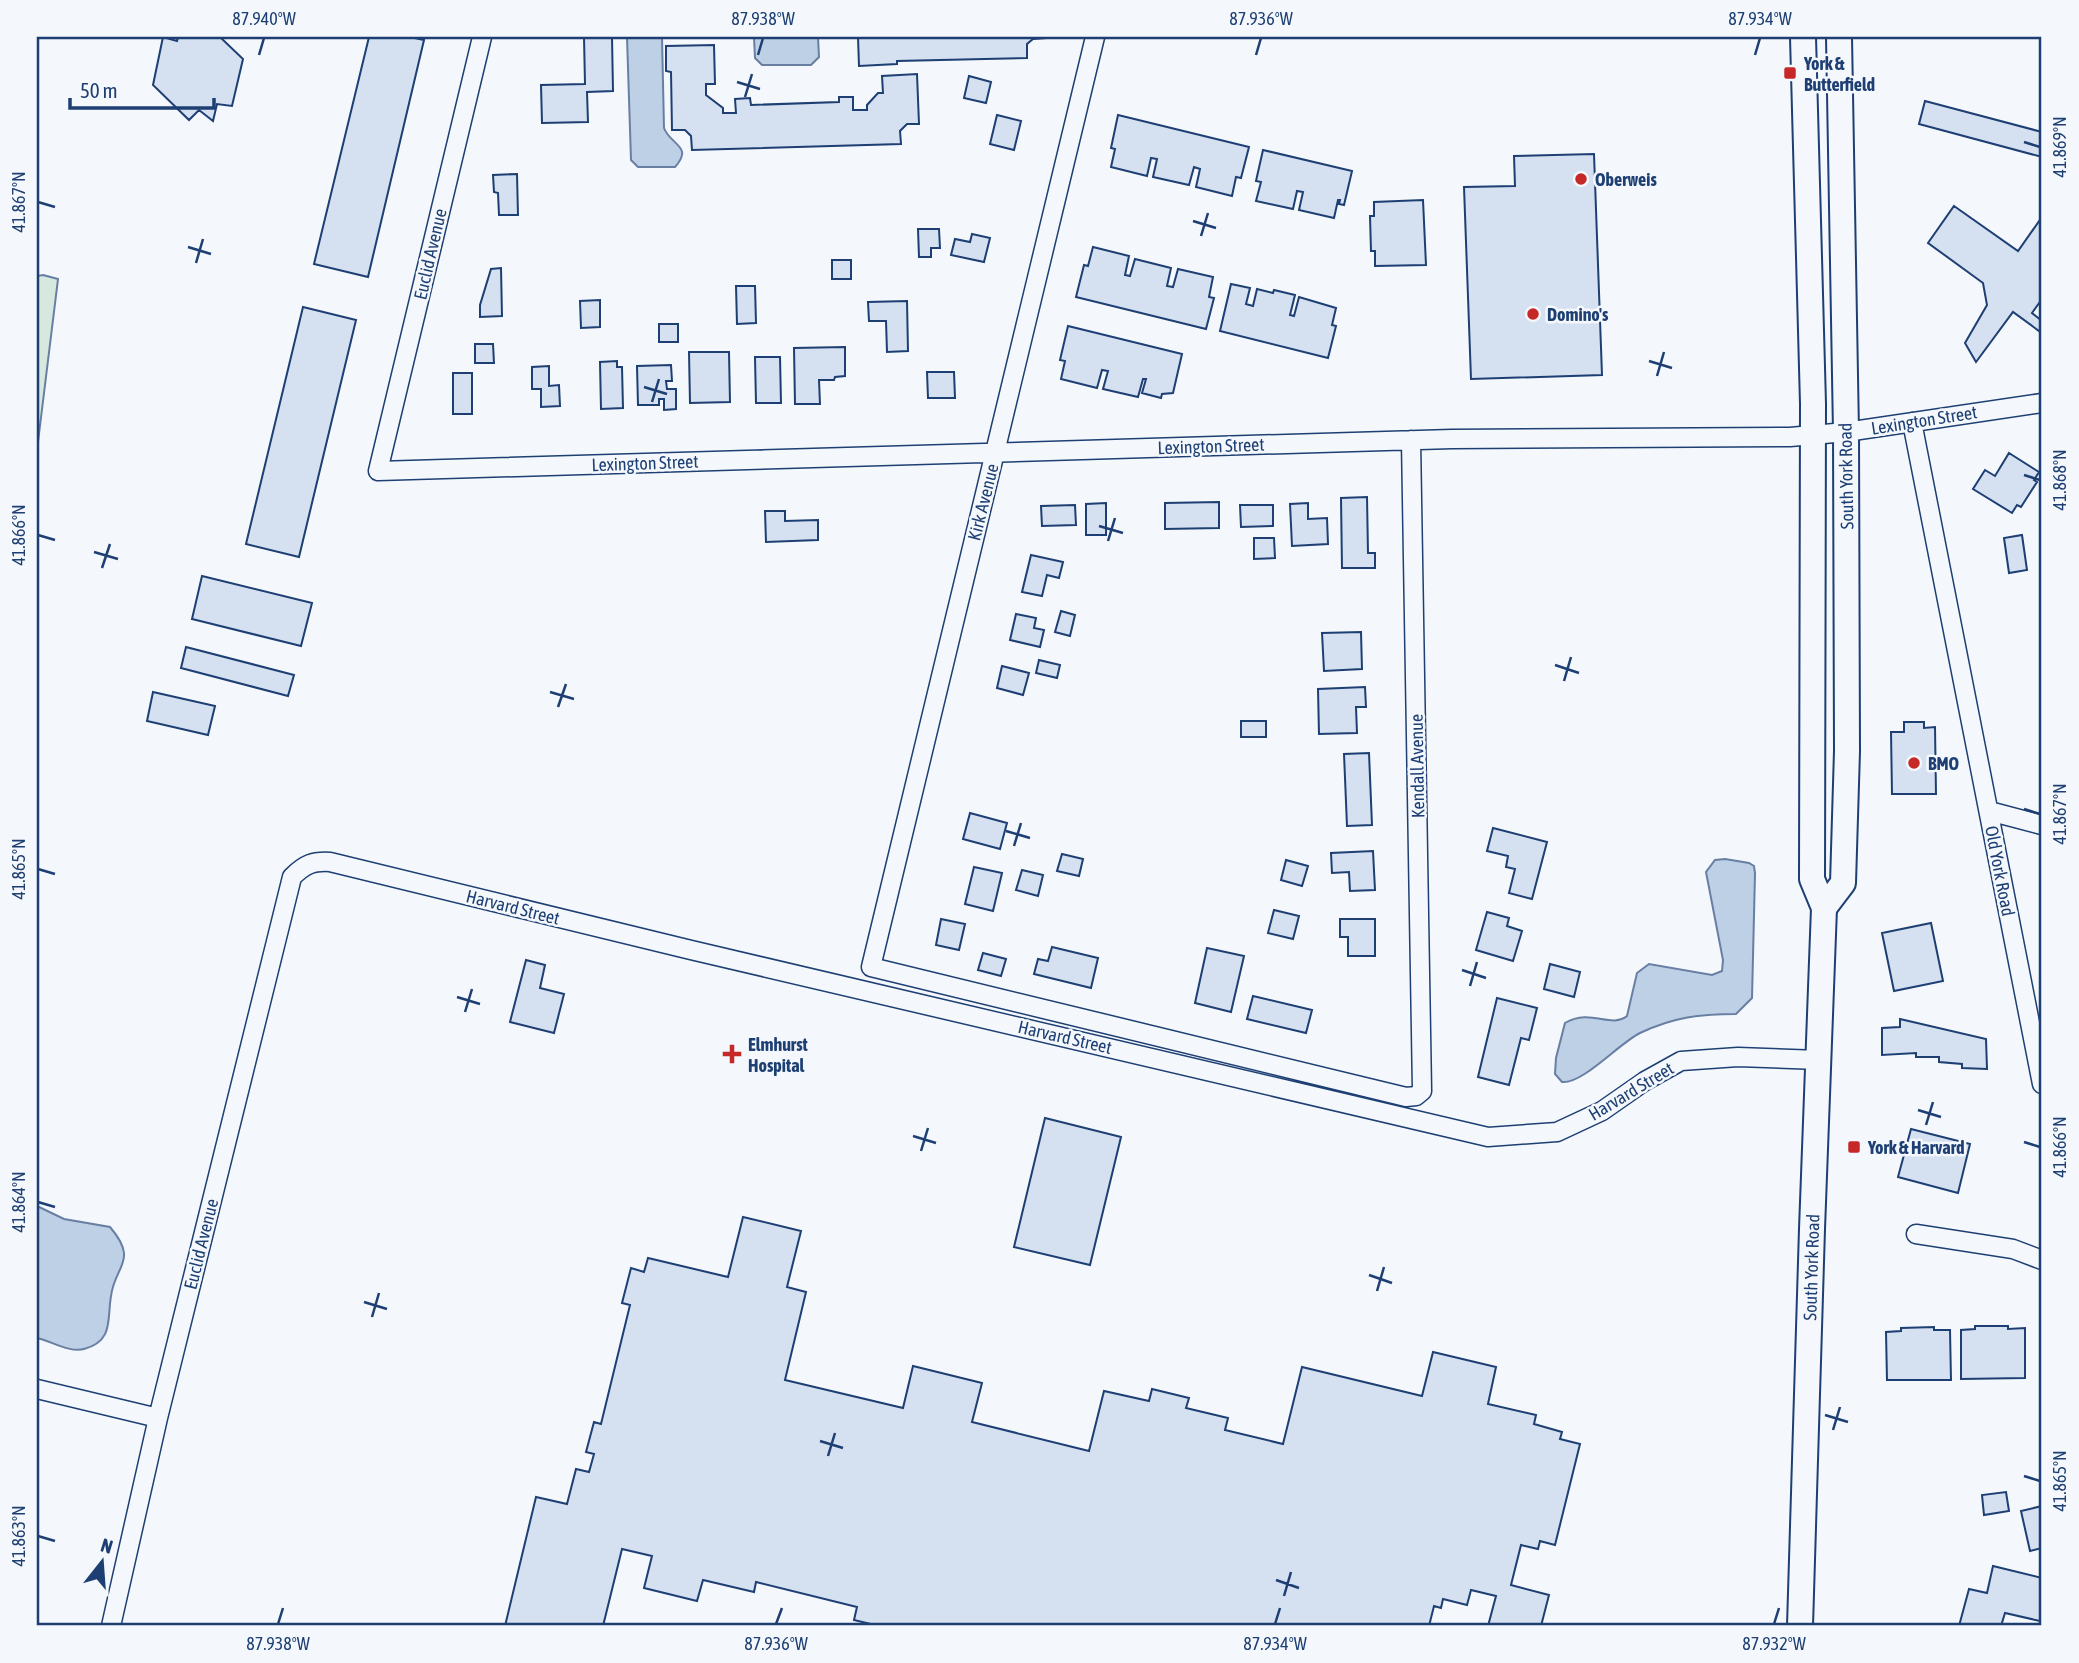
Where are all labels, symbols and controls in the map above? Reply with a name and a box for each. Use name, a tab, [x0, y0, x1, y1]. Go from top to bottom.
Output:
text: 87.940°W	[232, 8, 296, 29]
text: 87.938°W	[731, 8, 795, 29]
text: 87.936°W	[1229, 8, 1293, 29]
text: 87.934°W	[1728, 8, 1792, 29]
place label: York & Butterfield	[1803, 53, 1875, 95]
marker: York & Butterfield	[1782, 65, 1798, 81]
scale bar	[70, 66, 214, 110]
text: 50 m	[80, 78, 118, 102]
text: 41.869°N	[2049, 116, 2070, 178]
place label: Oberweis	[1595, 169, 1657, 190]
text: 41.867°N	[8, 171, 29, 233]
marker: Oberweis	[1573, 171, 1589, 187]
street label: Euclid Avenue	[409, 206, 451, 302]
place label: Domino's	[1547, 304, 1609, 325]
marker: Domino's	[1525, 306, 1541, 322]
street label: Lexington Street	[1870, 401, 1978, 439]
street label: South York Road	[1835, 423, 1857, 529]
street label: Lexington Street	[1157, 434, 1265, 458]
text: 41.868°N	[2049, 449, 2070, 511]
street label: Lexington Street	[591, 451, 699, 475]
street label: Kirk Avenue	[963, 461, 1003, 543]
text: 41.866°N	[8, 504, 29, 566]
street label: Kendall Avenue	[1406, 714, 1428, 818]
place label: BMO	[1928, 753, 1959, 774]
marker: BMO	[1906, 755, 1922, 771]
text: 41.867°N	[2049, 783, 2070, 845]
street label: Old York Road	[1981, 824, 2019, 918]
text: 41.865°N	[8, 838, 29, 900]
street label: Harvard Street	[464, 885, 562, 929]
street label: Harvard Street	[1016, 1016, 1114, 1058]
place label: Elmhurst Hospital	[748, 1034, 808, 1076]
marker: Elmhurst Hospital	[722, 1044, 742, 1064]
street label: Harvard Street	[1585, 1057, 1677, 1125]
text: 41.866°N	[2049, 1116, 2070, 1178]
place label: York & Harvard	[1867, 1137, 1965, 1158]
marker: York & Harvard	[1846, 1139, 1862, 1155]
text: 41.864°N	[8, 1171, 29, 1233]
street label: Euclid Avenue	[180, 1196, 222, 1292]
street label: South York Road	[1799, 1213, 1823, 1321]
text: 41.865°N	[2049, 1450, 2070, 1512]
text: 41.863°N	[8, 1505, 29, 1567]
north arrow	[66, 1526, 136, 1596]
text: N	[98, 1534, 116, 1558]
text: 87.938°W	[246, 1633, 310, 1654]
text: 87.936°W	[744, 1633, 808, 1654]
text: 87.934°W	[1243, 1633, 1307, 1654]
text: 87.932°W	[1742, 1633, 1806, 1654]

